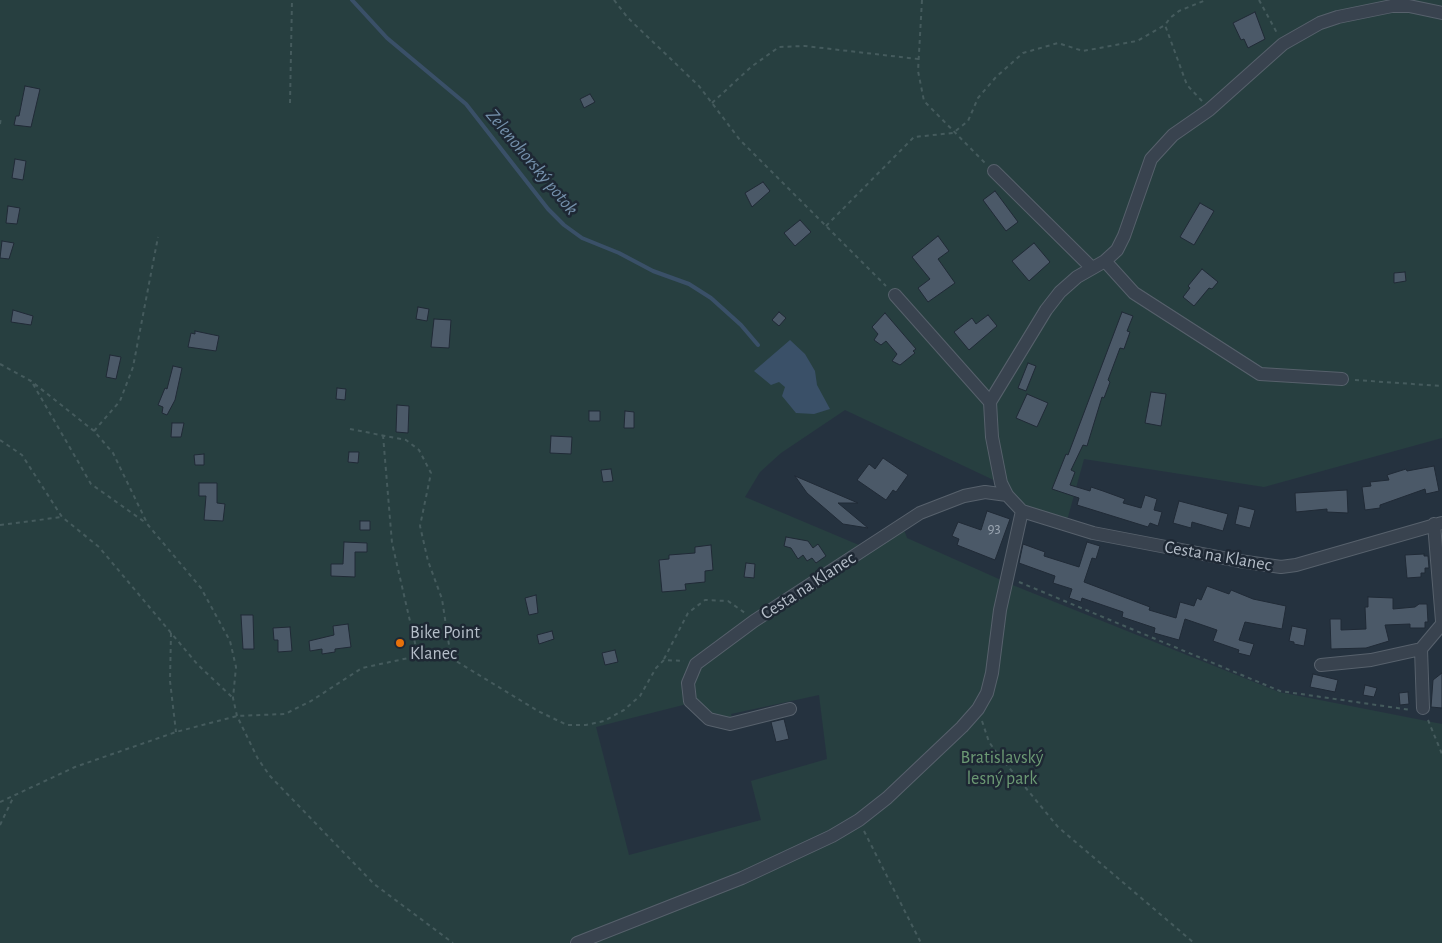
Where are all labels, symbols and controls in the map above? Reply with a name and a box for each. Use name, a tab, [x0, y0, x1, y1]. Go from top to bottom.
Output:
water label: Zelenohorský potok	[481, 104, 583, 220]
house number: 93	[987, 519, 1001, 537]
street label: Cesta na Klanec	[1163, 536, 1273, 576]
street label: Cesta na Klanec	[757, 547, 859, 625]
place label: Bike Point Klanec	[410, 622, 480, 664]
marker: Bike Point Klanec	[394, 637, 406, 649]
park label: Bratislavský lesný park	[961, 747, 1043, 790]

